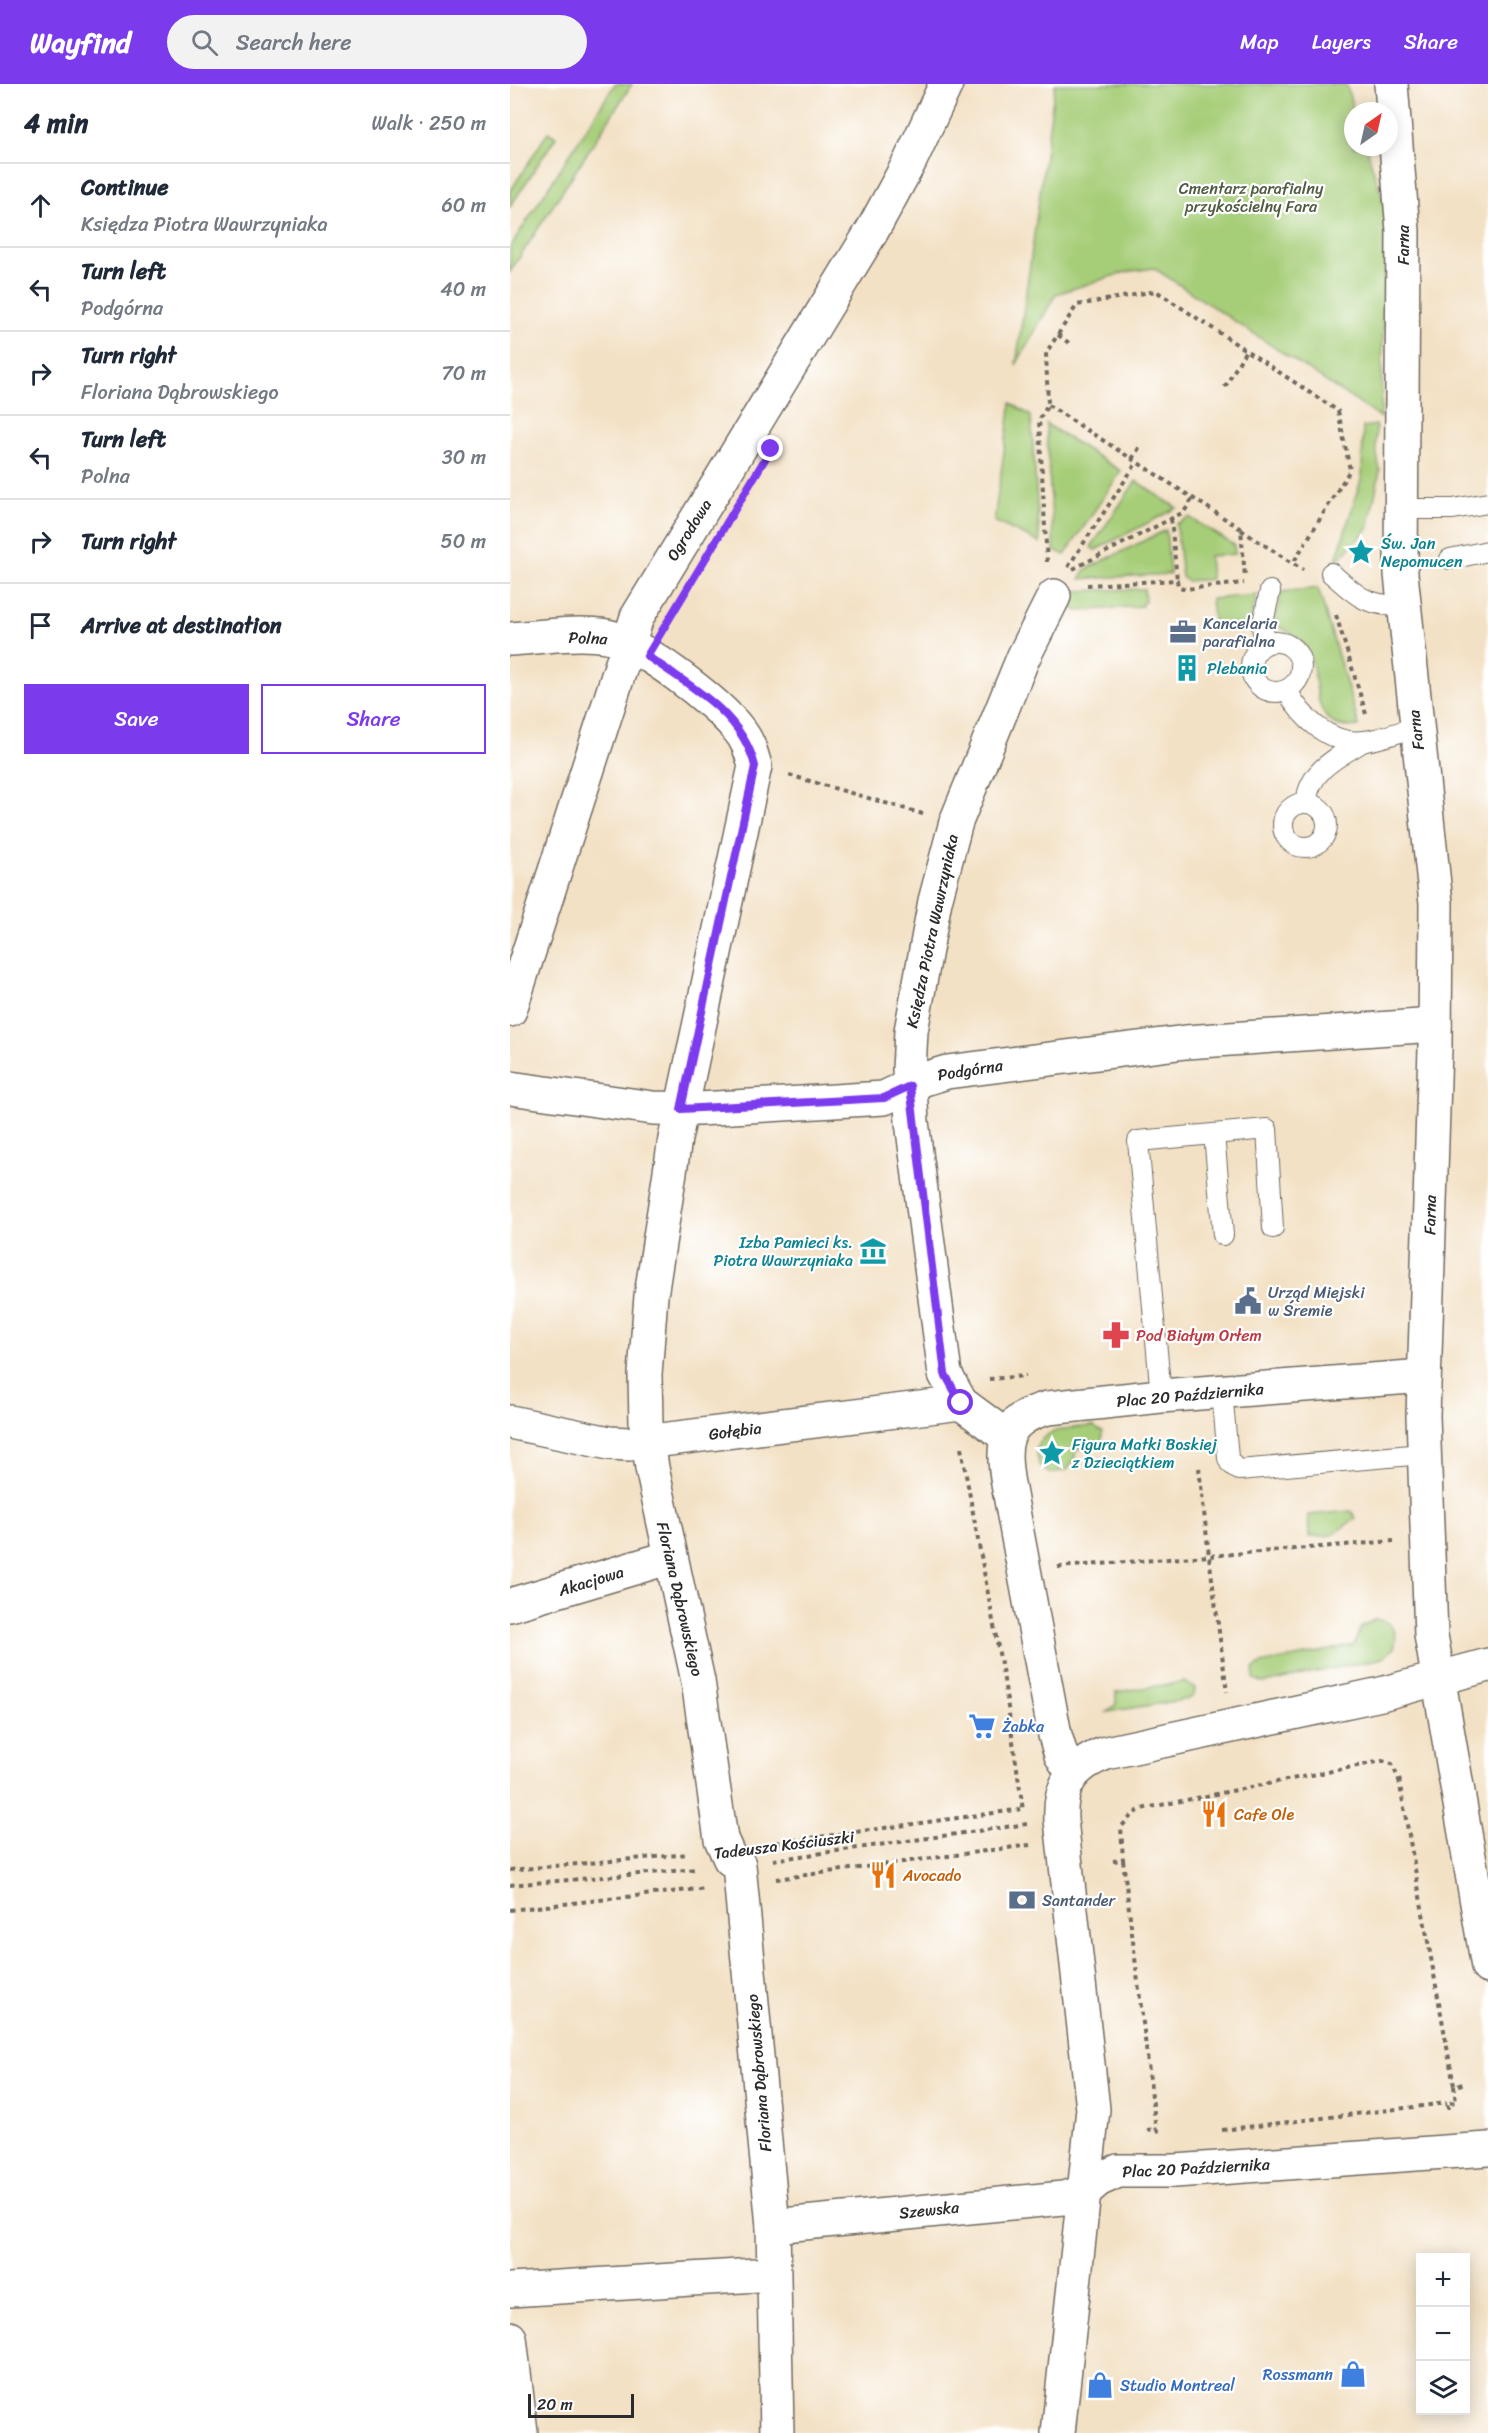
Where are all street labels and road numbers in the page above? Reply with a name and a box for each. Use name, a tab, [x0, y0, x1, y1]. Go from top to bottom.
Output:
street label: Farna	[1389, 224, 1418, 265]
street label: Ogrodowa	[658, 493, 720, 567]
street label: Polna	[568, 623, 609, 653]
street label: Farna	[1399, 707, 1433, 752]
street label: Księdza Piotra Wawrzyniaka	[897, 831, 967, 1031]
street label: Podgórna	[935, 1050, 1006, 1089]
street label: Farna	[1415, 1194, 1445, 1235]
street label: Plac 20 Października	[1115, 1374, 1266, 1416]
street label: Gołębia	[707, 1413, 763, 1449]
street label: Floriana Dąbrowskiego	[648, 1519, 712, 1679]
street label: Akacjowa	[554, 1557, 627, 1605]
street label: Tadeusza Kościuszki	[712, 1822, 856, 1868]
street label: Floriana Dąbrowskiego	[738, 1993, 780, 2153]
street label: Plac 20 Października	[1122, 2150, 1271, 2186]
street label: Szewska	[898, 2192, 961, 2228]

